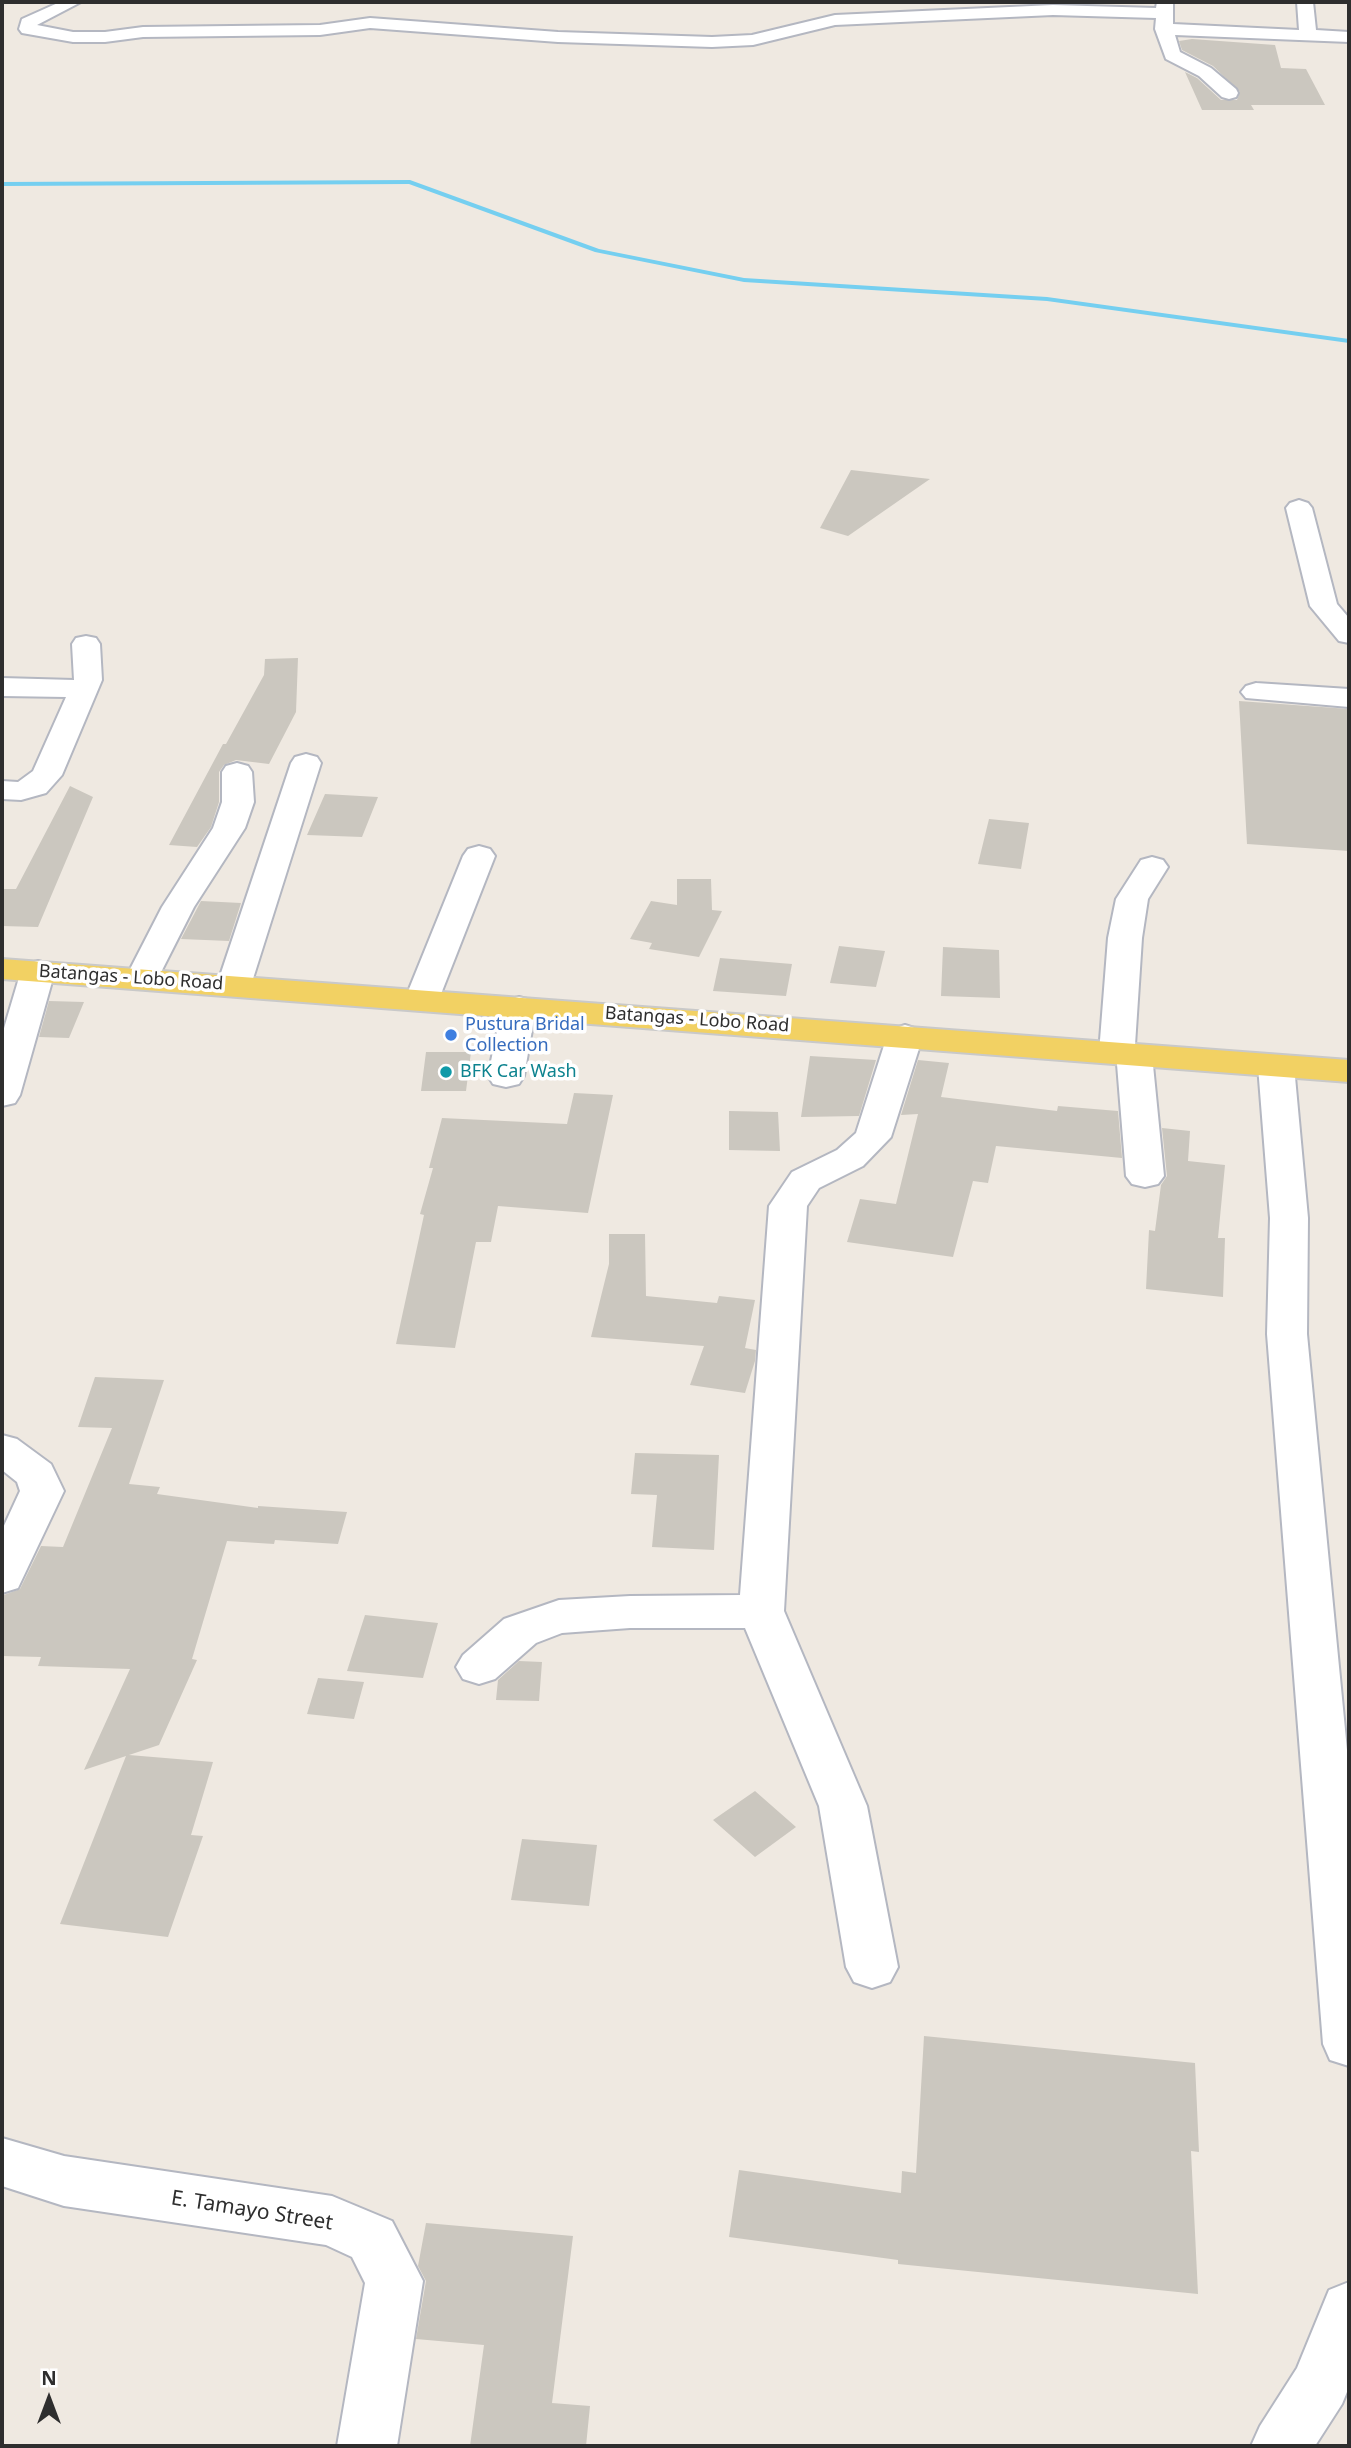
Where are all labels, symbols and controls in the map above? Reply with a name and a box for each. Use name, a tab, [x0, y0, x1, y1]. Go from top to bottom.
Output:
street label: Batangas - Lobo Road	[38, 961, 224, 995]
street label: Batangas - Lobo Road	[604, 1003, 790, 1037]
place label: Pustura Bridal Collection	[465, 1014, 585, 1056]
marker: Pustura Bridal Collection	[443, 1027, 459, 1043]
place label: BFK Car Wash	[460, 1061, 577, 1083]
marker: BFK Car Wash	[438, 1064, 454, 1080]
street label: E. Tamayo Street	[169, 2186, 335, 2236]
north arrow	[14, 2364, 84, 2434]
text: N	[41, 2365, 57, 2391]

